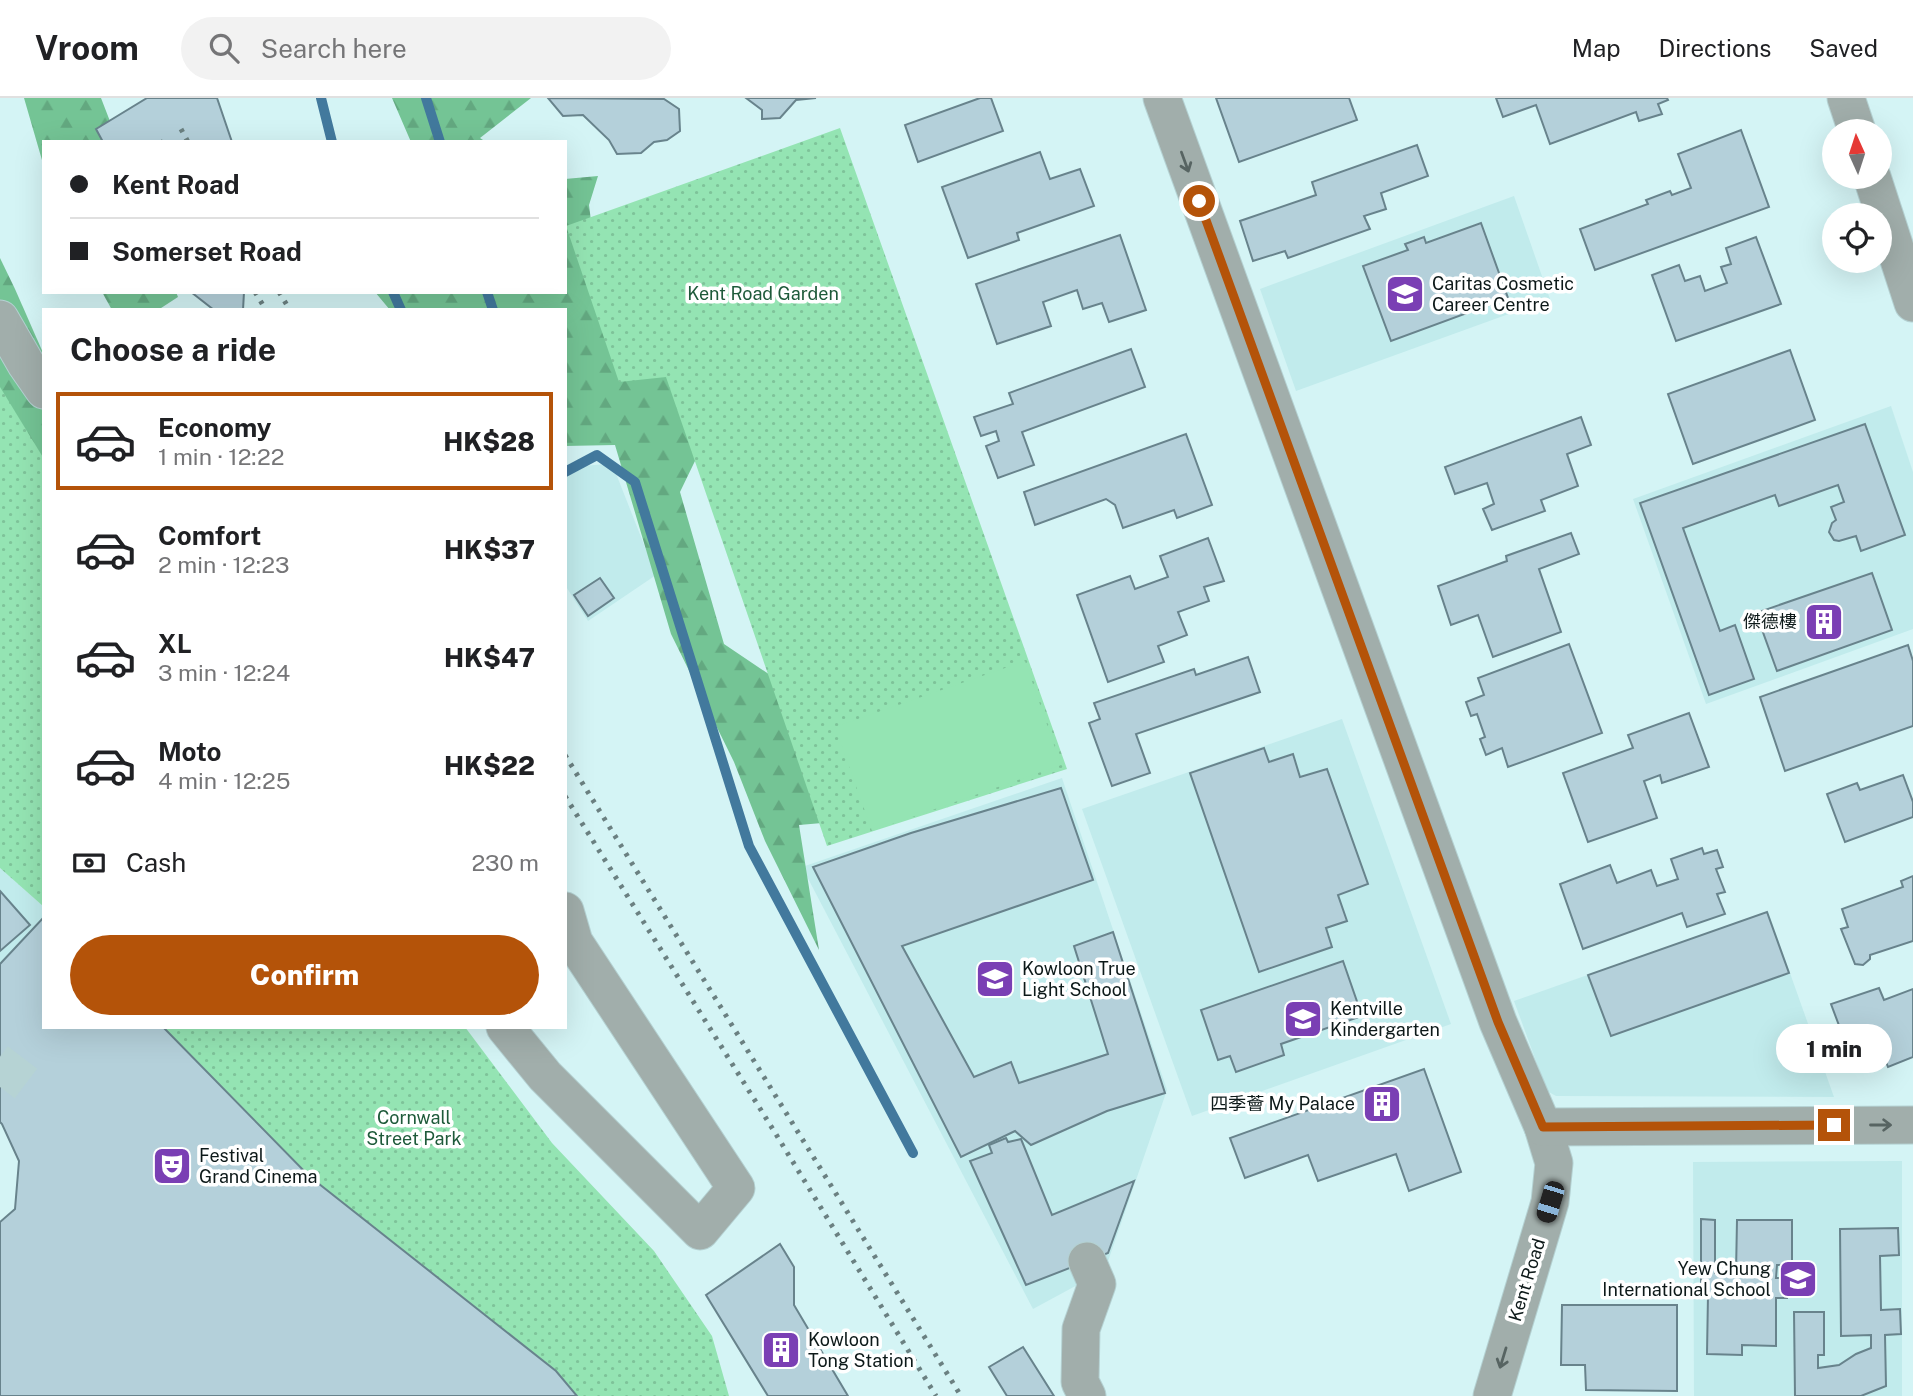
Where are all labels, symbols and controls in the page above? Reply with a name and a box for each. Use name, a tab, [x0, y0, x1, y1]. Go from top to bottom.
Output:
search box	[181, 17, 671, 80]
text: Vroom	[35, 29, 139, 67]
icon: search	[205, 29, 243, 67]
text: Search here	[261, 33, 407, 64]
text: Map	[1572, 34, 1621, 62]
text: Directions	[1659, 34, 1771, 62]
text: Saved	[1809, 34, 1878, 62]
north arrow	[1822, 119, 1892, 189]
map controls	[1822, 119, 1892, 273]
one-way arrow	[1180, 151, 1193, 173]
text: Kent Road	[112, 169, 240, 200]
route start	[1183, 185, 1215, 217]
button: locate	[1822, 203, 1892, 273]
text: Somerset Road	[112, 236, 302, 267]
school or university icon: Caritas Cosmetic Career Centre	[1384, 273, 1426, 315]
place label: Caritas Cosmetic Career Centre	[1432, 273, 1574, 315]
park label: Kent Road Garden	[687, 283, 839, 304]
text: Choose a ride	[70, 331, 276, 368]
icon: car	[74, 410, 137, 473]
text: Economy	[158, 412, 271, 443]
text: HK$28	[443, 426, 535, 457]
text: 1 min · 12:22	[158, 443, 284, 470]
icon: car	[74, 518, 137, 581]
text: Comfort	[158, 520, 261, 551]
text: HK$37	[444, 534, 535, 565]
text: 2 min · 12:23	[158, 551, 290, 578]
building icon: 傑德樓	[1803, 601, 1845, 643]
place label: 傑德樓	[1743, 611, 1797, 632]
icon: car	[74, 626, 137, 689]
text: XL	[158, 628, 192, 659]
text: HK$47	[444, 642, 535, 673]
text: 3 min · 12:24	[158, 659, 290, 686]
icon: car	[74, 734, 137, 797]
text: Moto	[158, 736, 221, 767]
text: HK$22	[444, 750, 535, 781]
text: 4 min · 12:25	[158, 767, 291, 794]
icon: cash	[70, 844, 108, 882]
text: Cash	[126, 847, 186, 878]
text: 230 m	[471, 849, 539, 876]
button: Confirm	[70, 935, 539, 1015]
school or university icon: Kowloon True Light School	[974, 958, 1016, 1000]
place label: Kowloon True Light School	[1022, 958, 1136, 1000]
school or university icon: Kentville Kindergarten	[1282, 998, 1324, 1040]
place label: Kentville Kindergarten	[1330, 998, 1440, 1040]
callout: 1 min	[1776, 1024, 1892, 1072]
text: 1 min	[1806, 1035, 1862, 1062]
building icon: 四季薈 My Palace	[1361, 1083, 1403, 1125]
place label: 四季薈 My Palace	[1210, 1093, 1355, 1114]
park label: Cornwall Street Park	[366, 1107, 462, 1149]
route end	[1818, 1109, 1850, 1141]
one-way arrow	[1869, 1118, 1892, 1132]
theatre icon: Festival Grand Cinema	[151, 1145, 193, 1187]
place label: Festival Grand Cinema	[199, 1145, 317, 1187]
car	[1534, 1179, 1567, 1225]
street label: Kent Road	[1504, 1236, 1549, 1324]
place label: Yew Chung International School	[1602, 1258, 1771, 1300]
school or university icon: Yew Chung International School	[1777, 1258, 1819, 1300]
building icon: Kowloon Tong Station	[760, 1329, 802, 1371]
place label: Kowloon Tong Station	[808, 1329, 914, 1371]
one-way arrow	[1496, 1347, 1509, 1369]

